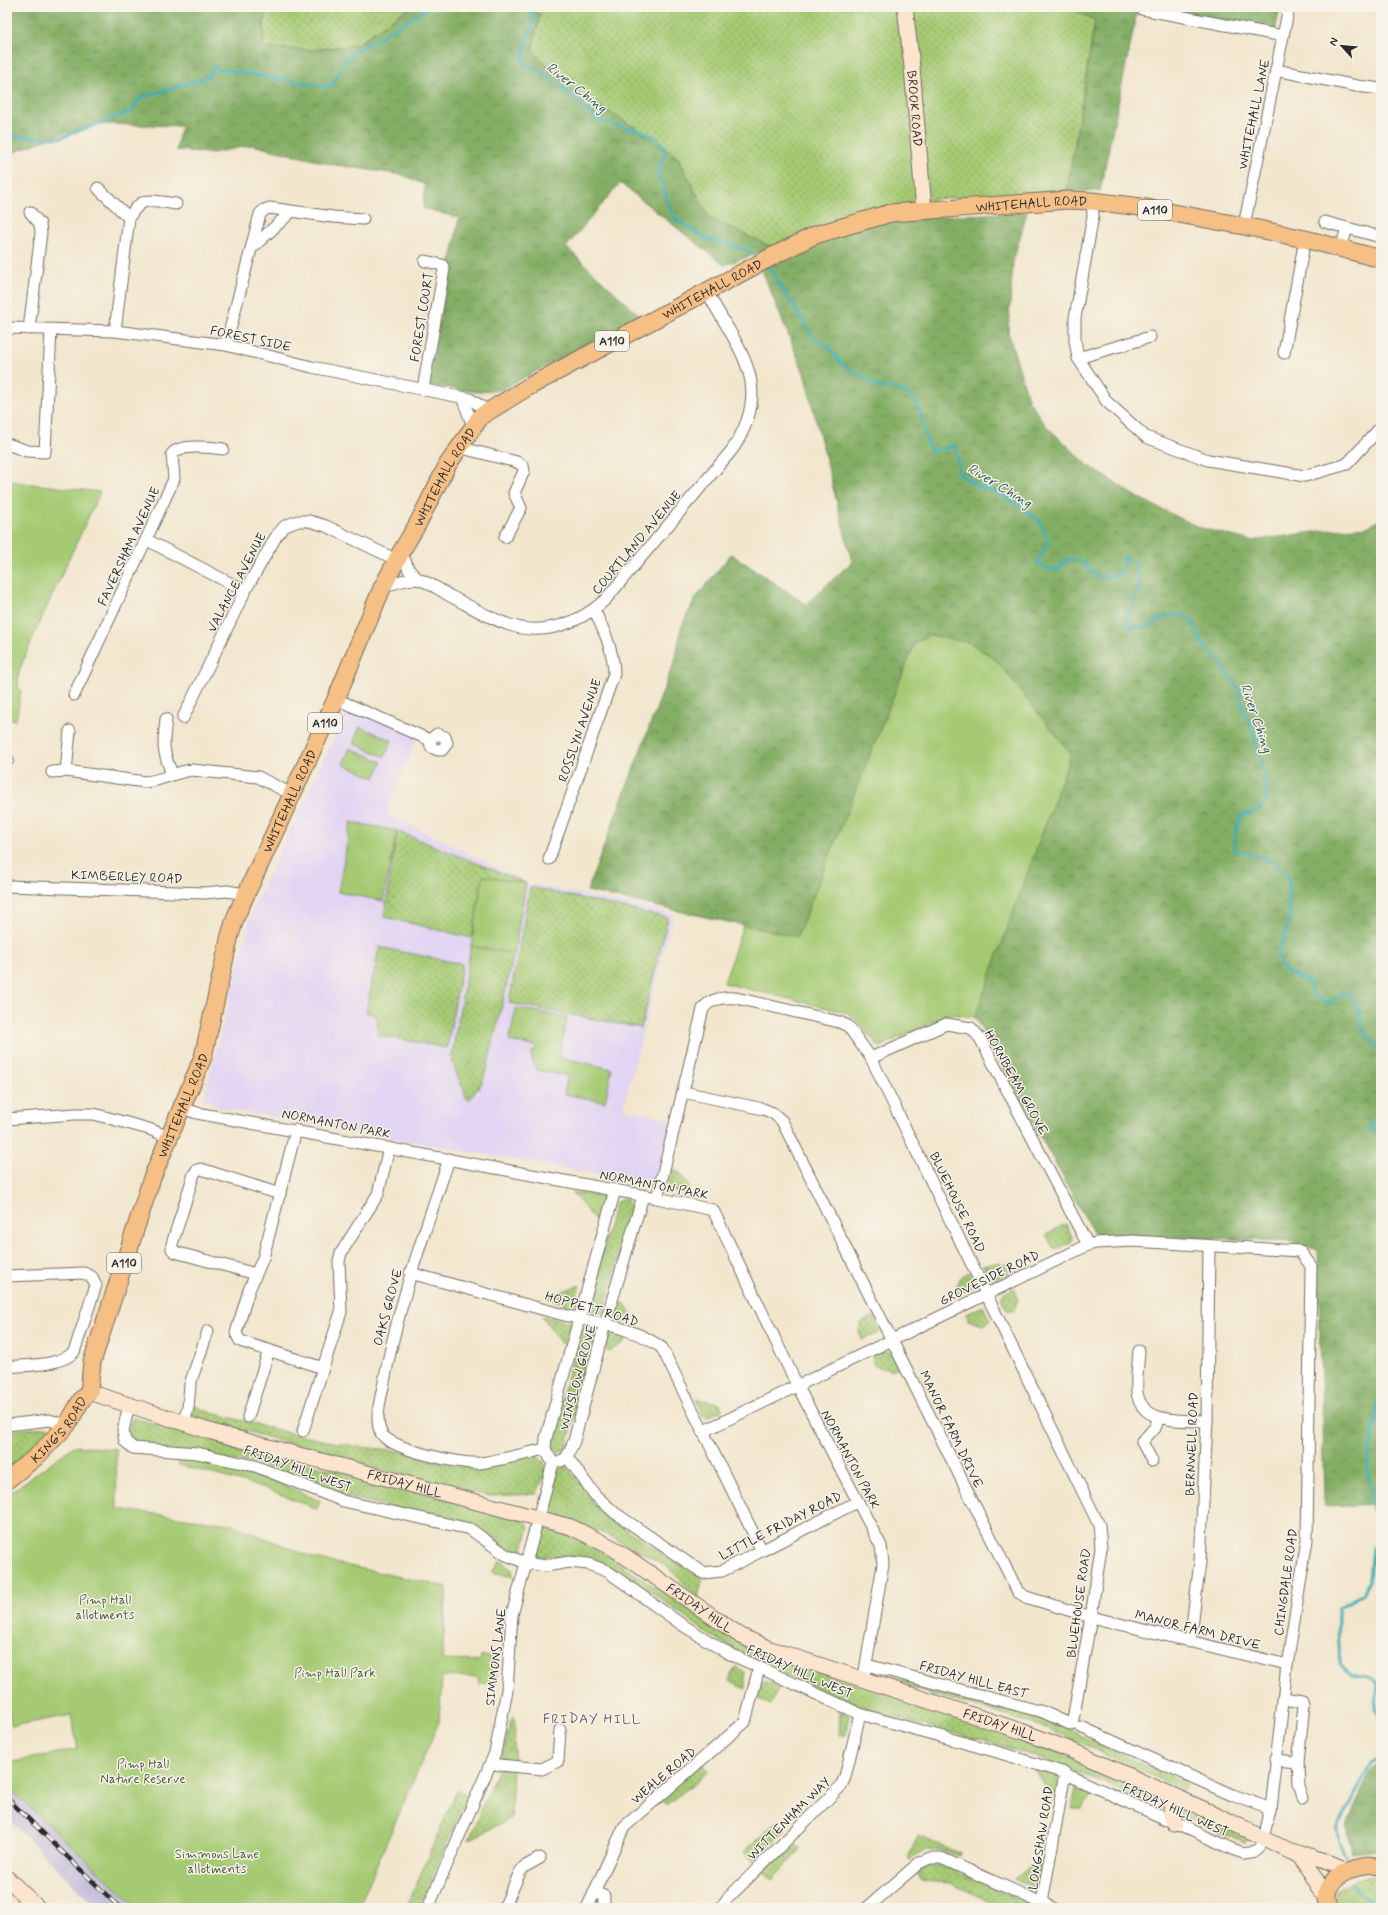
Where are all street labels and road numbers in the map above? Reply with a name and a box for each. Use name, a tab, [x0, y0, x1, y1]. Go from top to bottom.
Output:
street label: WHITEHALL LANE	[1234, 57, 1274, 171]
street label: BROOK ROAD	[902, 70, 926, 147]
street label: WHITEHALL ROAD	[975, 193, 1087, 217]
road number: A110	[1138, 200, 1172, 220]
street label: WHITEHALL ROAD	[659, 256, 766, 324]
street label: FOREST COURT	[407, 271, 438, 363]
street label: FOREST SIDE	[208, 323, 293, 356]
road number: A110	[595, 331, 629, 351]
street label: WHITEHALL ROAD	[411, 425, 481, 530]
street label: FAVERSHAM AVENUE	[94, 484, 165, 609]
street label: COURTLAND AVENUE	[589, 487, 686, 599]
street label: VALANCE AVENUE	[204, 530, 271, 635]
street label: ROSSLYN AVENUE	[555, 676, 606, 784]
road number: A110	[308, 713, 342, 733]
street label: WHITEHALL ROAD	[259, 747, 321, 856]
street label: KIMBERLEY ROAD	[71, 867, 183, 888]
street label: HORNBEAM GROVE	[980, 1027, 1052, 1138]
street label: WHITEHALL ROAD	[154, 1051, 214, 1161]
street label: NORMANTON PARK	[280, 1106, 392, 1143]
street label: BLUEHOUSE ROAD	[925, 1149, 988, 1256]
street label: NORMANTON PARK	[598, 1167, 710, 1204]
street label: GROVESIDE ROAD	[937, 1247, 1042, 1310]
road number: A110	[107, 1253, 141, 1273]
street label: OAKS GROVE	[370, 1267, 407, 1348]
street label: HOPPETT ROAD	[543, 1288, 640, 1331]
street label: WINSLOW GROVE	[556, 1323, 601, 1432]
street label: MANOR FARM DRIVE	[915, 1368, 987, 1491]
street label: BERNWELL ROAD	[1182, 1392, 1203, 1496]
street label: KING'S ROAD	[28, 1394, 92, 1468]
street label: NORMANTON PARK	[816, 1407, 883, 1512]
street label: FRIDAY HILL WEST	[241, 1442, 354, 1497]
street label: FRIDAY HILL	[365, 1466, 444, 1503]
street label: LITTLE FRIDAY ROAD	[717, 1488, 845, 1565]
street label: CHINGDALE ROAD	[1271, 1527, 1302, 1637]
street label: BLUEHOUSE ROAD	[1063, 1548, 1096, 1659]
street label: FRIDAY HILL	[662, 1580, 735, 1638]
street label: SIMMONS LANE	[482, 1607, 511, 1707]
street label: MANOR FARM DRIVE	[1133, 1607, 1262, 1654]
street label: FRIDAY HILL WEST	[744, 1642, 855, 1703]
street label: FRIDAY HILL EAST	[917, 1658, 1031, 1703]
street label: FRIDAY HILL	[961, 1706, 1039, 1746]
street label: WEALE ROAD	[628, 1744, 700, 1808]
street label: WITTENHAM WAY	[744, 1774, 834, 1864]
street label: FRIDAY HILL WEST	[1120, 1780, 1231, 1841]
street label: LONGSHAW ROAD	[1025, 1785, 1058, 1891]

